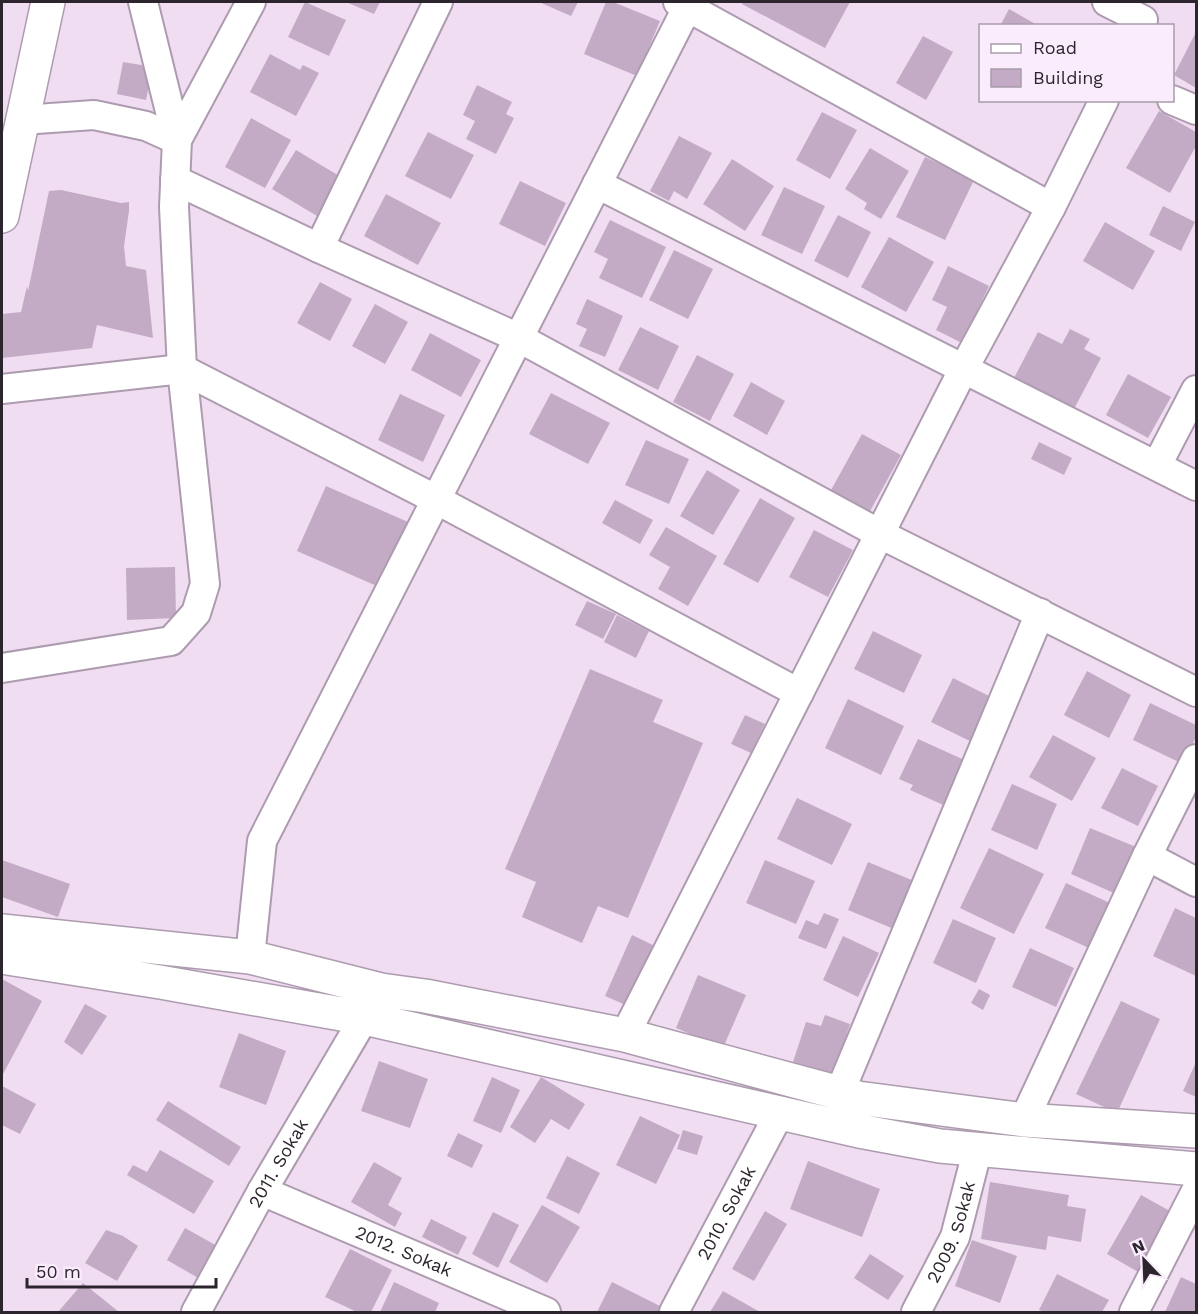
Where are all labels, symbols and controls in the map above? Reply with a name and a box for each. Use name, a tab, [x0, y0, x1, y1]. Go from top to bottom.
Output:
legend	[979, 24, 1174, 102]
text: Road	[1033, 37, 1077, 58]
text: Building	[1033, 67, 1103, 88]
street label: 2011. Sokak	[244, 1115, 312, 1211]
street label: 2010. Sokak	[693, 1162, 759, 1263]
street label: 2009. Sokak	[922, 1179, 979, 1286]
street label: 2012. Sokak	[352, 1221, 455, 1281]
north arrow	[1114, 1230, 1174, 1290]
text: N	[1129, 1236, 1148, 1258]
scale bar	[27, 1251, 216, 1289]
text: 50 m	[36, 1261, 81, 1282]

